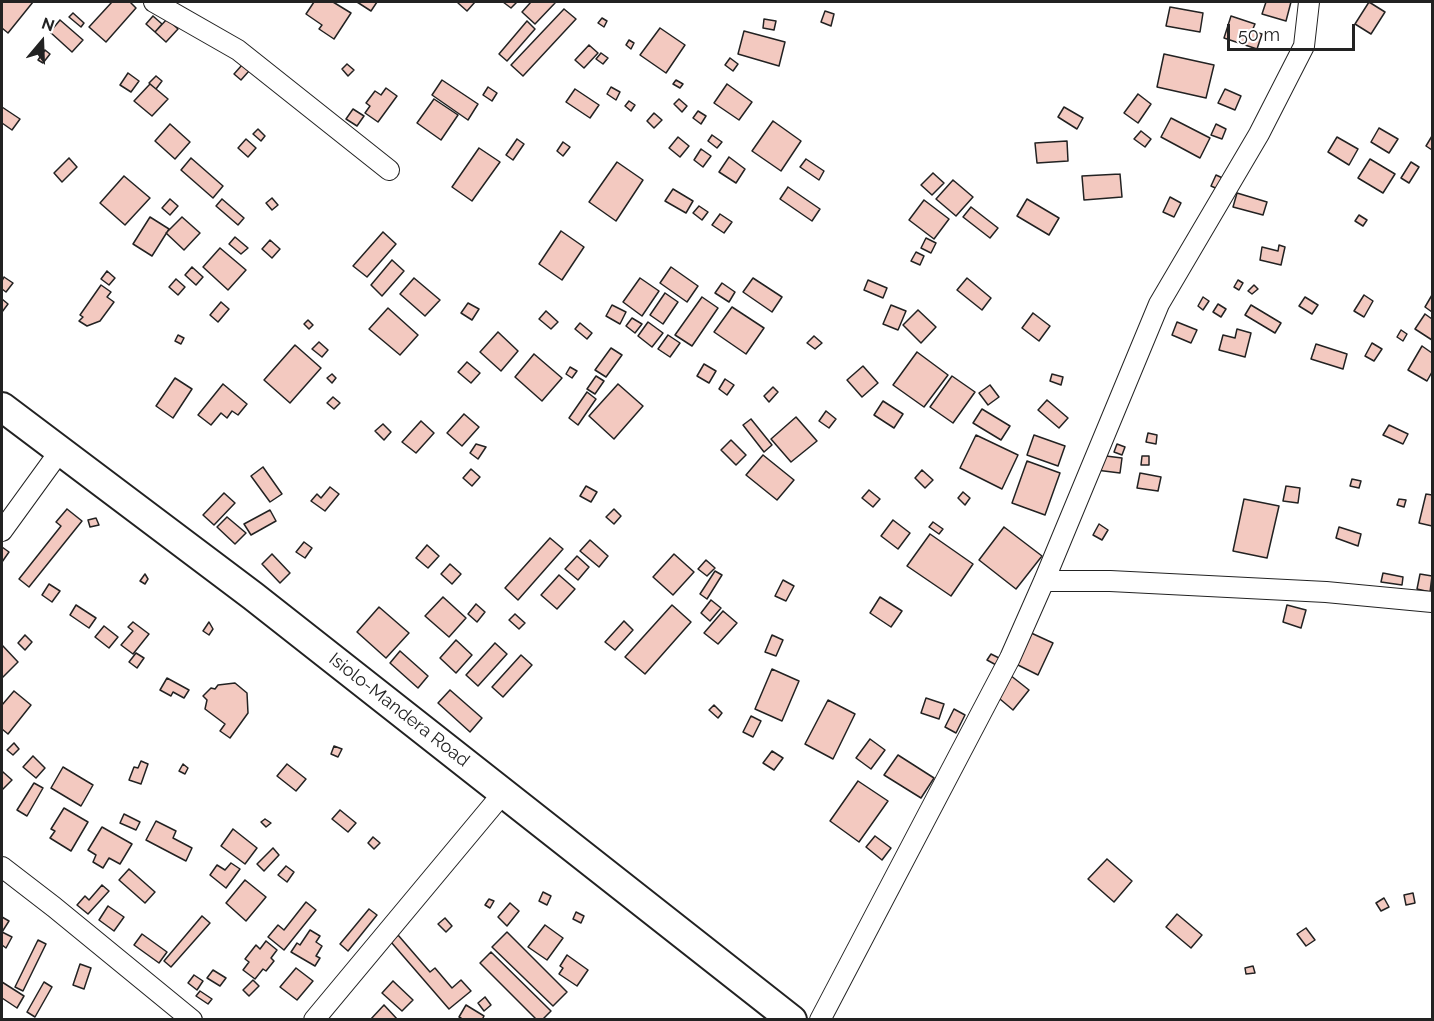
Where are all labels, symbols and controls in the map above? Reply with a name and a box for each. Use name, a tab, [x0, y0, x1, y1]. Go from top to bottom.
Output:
north arrow	[12, 12, 72, 72]
scale bar	[1230, 12, 1358, 50]
text: N	[39, 14, 57, 35]
text: 50 m	[1238, 24, 1280, 45]
street label: Isiolo-Mandera Road	[324, 648, 474, 772]

